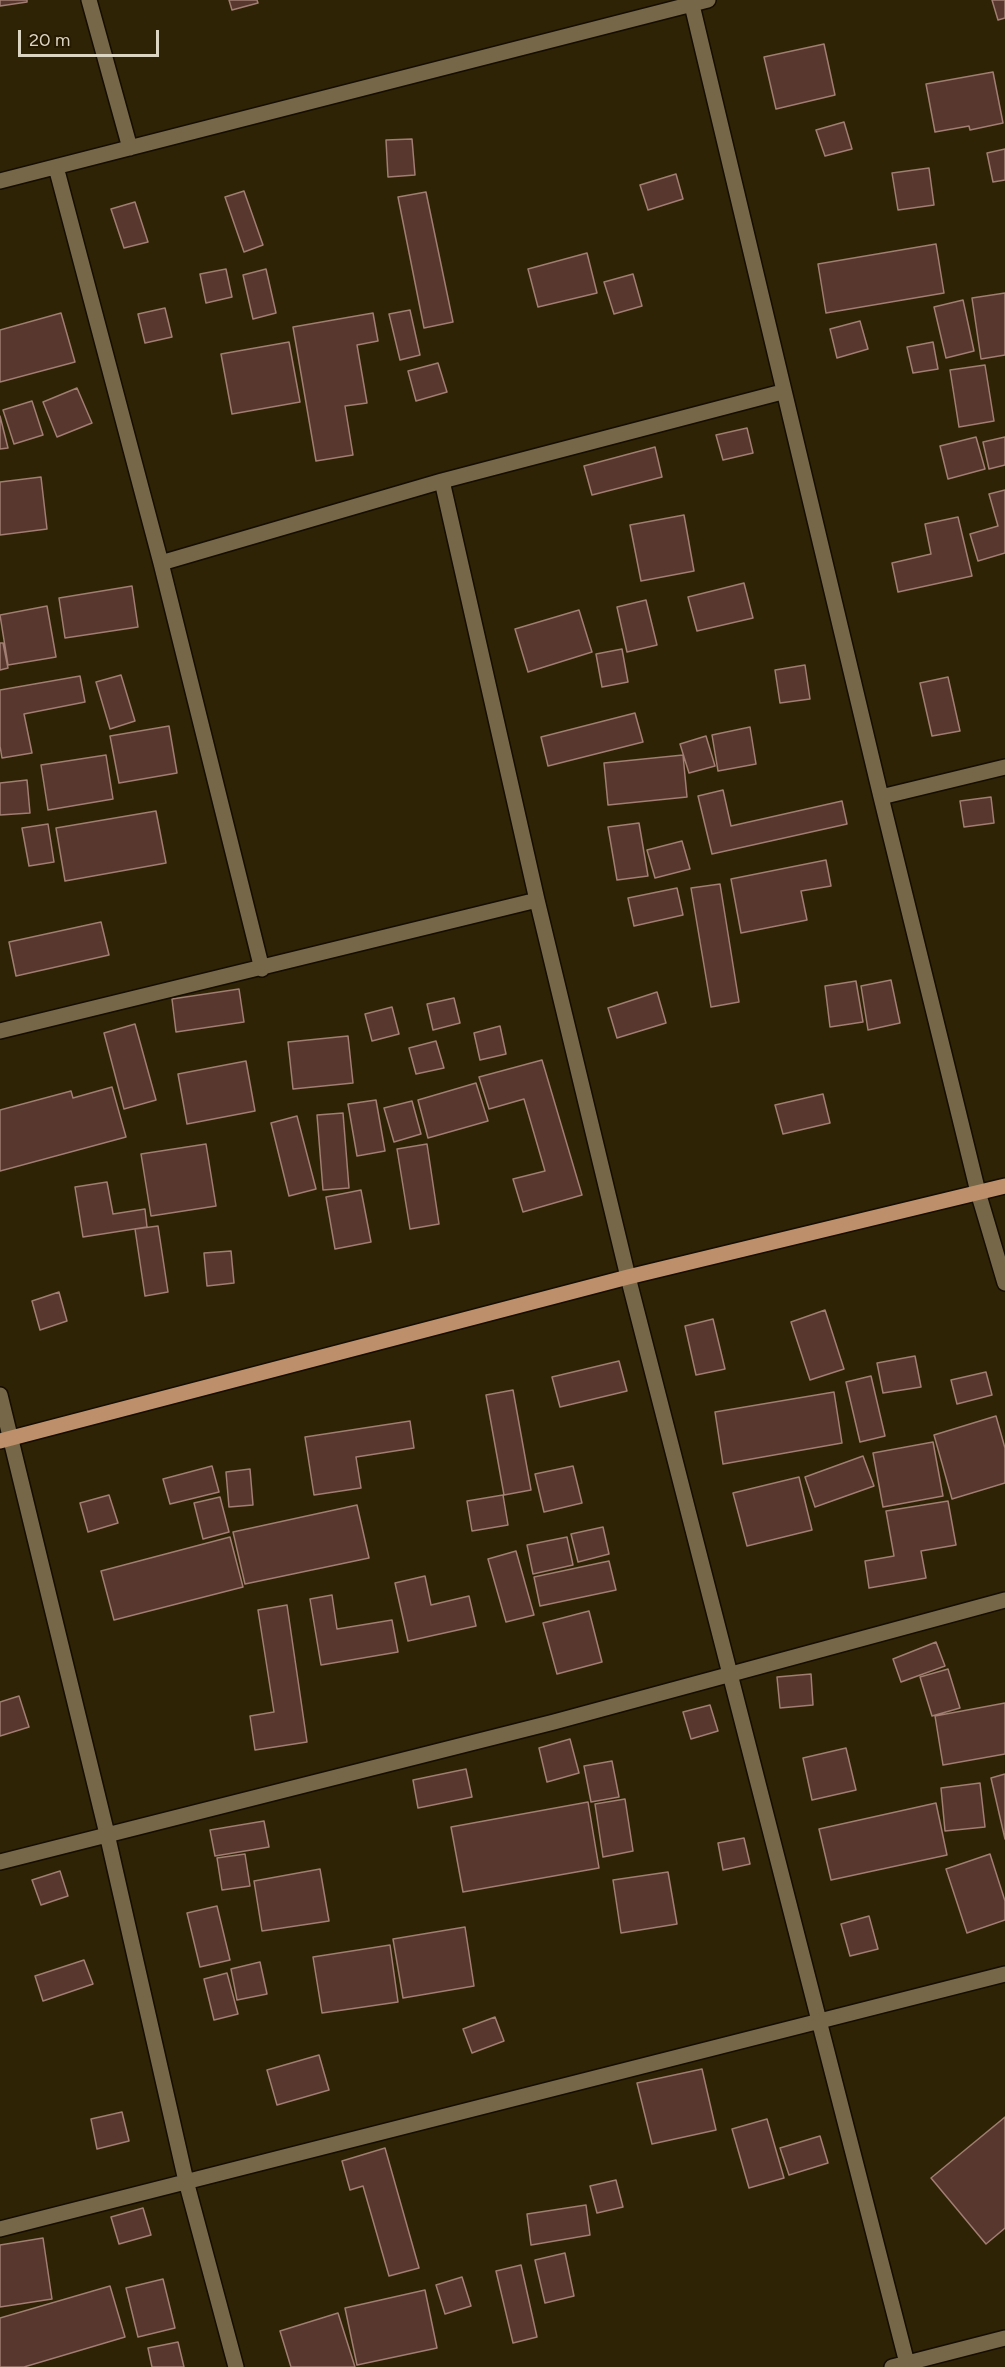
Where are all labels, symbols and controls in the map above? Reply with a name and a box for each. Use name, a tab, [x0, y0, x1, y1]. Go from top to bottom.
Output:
scale bar	[21, 18, 162, 56]
text: 20 m	[29, 29, 70, 51]

